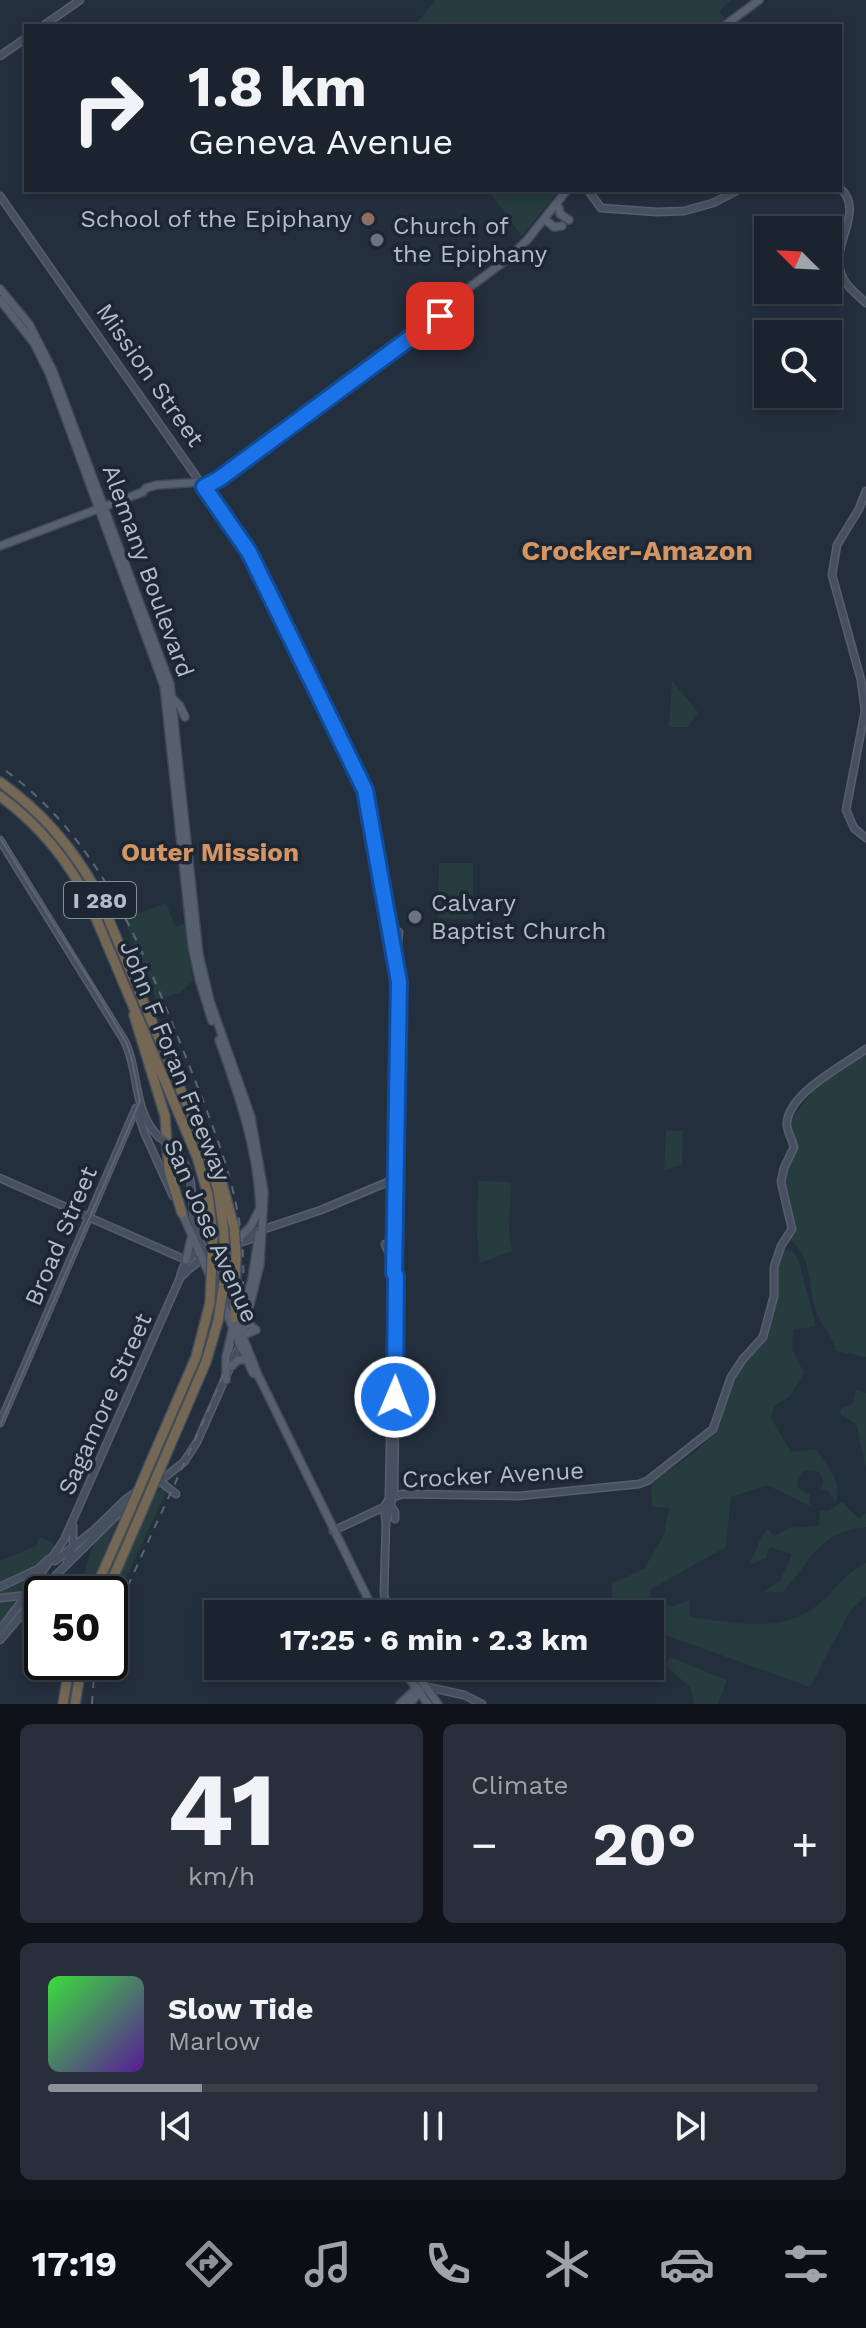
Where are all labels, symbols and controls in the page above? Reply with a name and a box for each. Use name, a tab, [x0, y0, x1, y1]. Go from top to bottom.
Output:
text: 1.8 km	[188, 54, 367, 120]
icon: right	[56, 56, 160, 160]
text: Geneva Avenue	[188, 121, 453, 163]
place label: School of the Epiphany	[80, 205, 353, 233]
marker: School of the Epiphany	[359, 210, 377, 228]
place label: Church of the Epiphany	[393, 212, 548, 268]
north arrow	[754, 216, 842, 304]
map controls	[754, 216, 842, 408]
marker: Church of the Epiphany	[368, 231, 386, 249]
pin	[406, 282, 474, 350]
icon: arrive	[418, 294, 462, 338]
street label: Mission Street	[90, 298, 210, 452]
button: search	[754, 320, 842, 408]
street label: Alemany Boulevard	[97, 461, 199, 681]
district label: Crocker-Amazon	[521, 534, 753, 567]
district label: Outer Mission	[121, 837, 299, 867]
road number: I 280	[64, 882, 136, 918]
place label: Calvary Baptist Church	[431, 889, 606, 945]
marker: Calvary Baptist Church	[406, 908, 424, 926]
street label: John F Foran Freeway	[114, 936, 236, 1186]
street label: San Jose Avenue	[158, 1135, 264, 1327]
street label: Broad Street	[19, 1162, 103, 1310]
street label: Sagamore Street	[52, 1309, 158, 1499]
position arrow	[353, 1355, 437, 1439]
street label: Crocker Avenue	[401, 1456, 585, 1494]
speed limit sign: 50	[24, 1576, 128, 1680]
text: 17:25 · 6 min · 2.3 km	[280, 1622, 588, 1657]
text: 41	[167, 1748, 276, 1870]
text: Climate	[471, 1770, 569, 1800]
text: 20°	[592, 1809, 697, 1880]
text: −	[471, 1819, 498, 1871]
text: +	[791, 1819, 818, 1871]
text: km/h	[188, 1861, 255, 1891]
text: Slow Tide	[168, 1991, 313, 2026]
text: Marlow	[168, 2026, 260, 2056]
icon: previous	[154, 2104, 198, 2148]
icon: pause	[411, 2104, 455, 2148]
icon: next	[668, 2104, 712, 2148]
icon: directions	[181, 2236, 237, 2292]
icon: music	[300, 2236, 356, 2292]
icon: phone	[420, 2236, 476, 2292]
icon: climate	[539, 2236, 595, 2292]
icon: car	[659, 2236, 715, 2292]
icon: filters	[778, 2236, 834, 2292]
text: 17:19	[32, 2243, 117, 2285]

